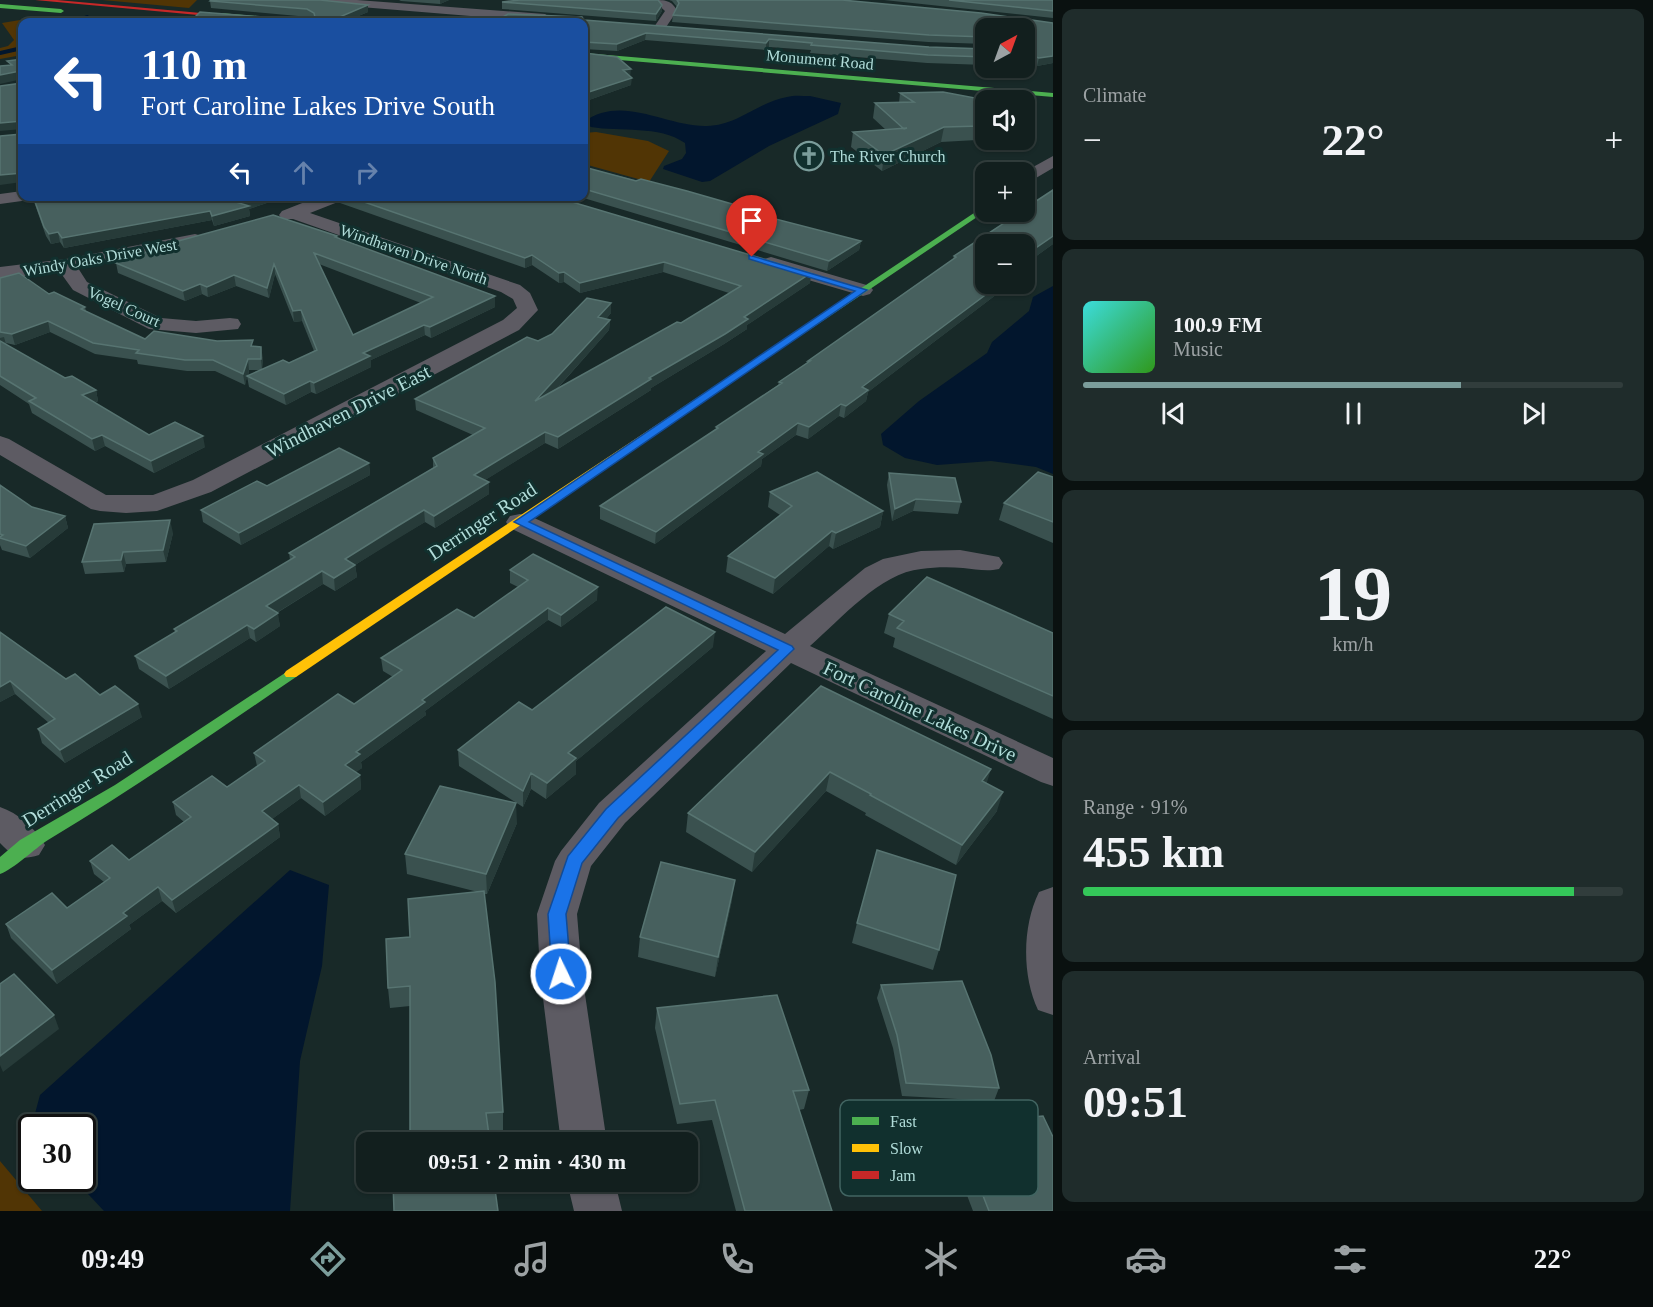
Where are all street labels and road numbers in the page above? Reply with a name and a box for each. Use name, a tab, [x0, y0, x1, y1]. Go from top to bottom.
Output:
street label: Monument Road	[765, 46, 874, 73]
street label: Windhaven Drive North	[338, 221, 490, 288]
street label: Windy Oaks Drive West	[22, 236, 179, 280]
street label: Vogel Court	[85, 283, 163, 331]
street label: Windhaven Drive East	[262, 360, 434, 462]
street label: Derringer Road	[424, 478, 541, 565]
street label: Fort Caroline Lakes Drive	[820, 657, 1020, 766]
street label: Derringer Road	[18, 747, 136, 832]

